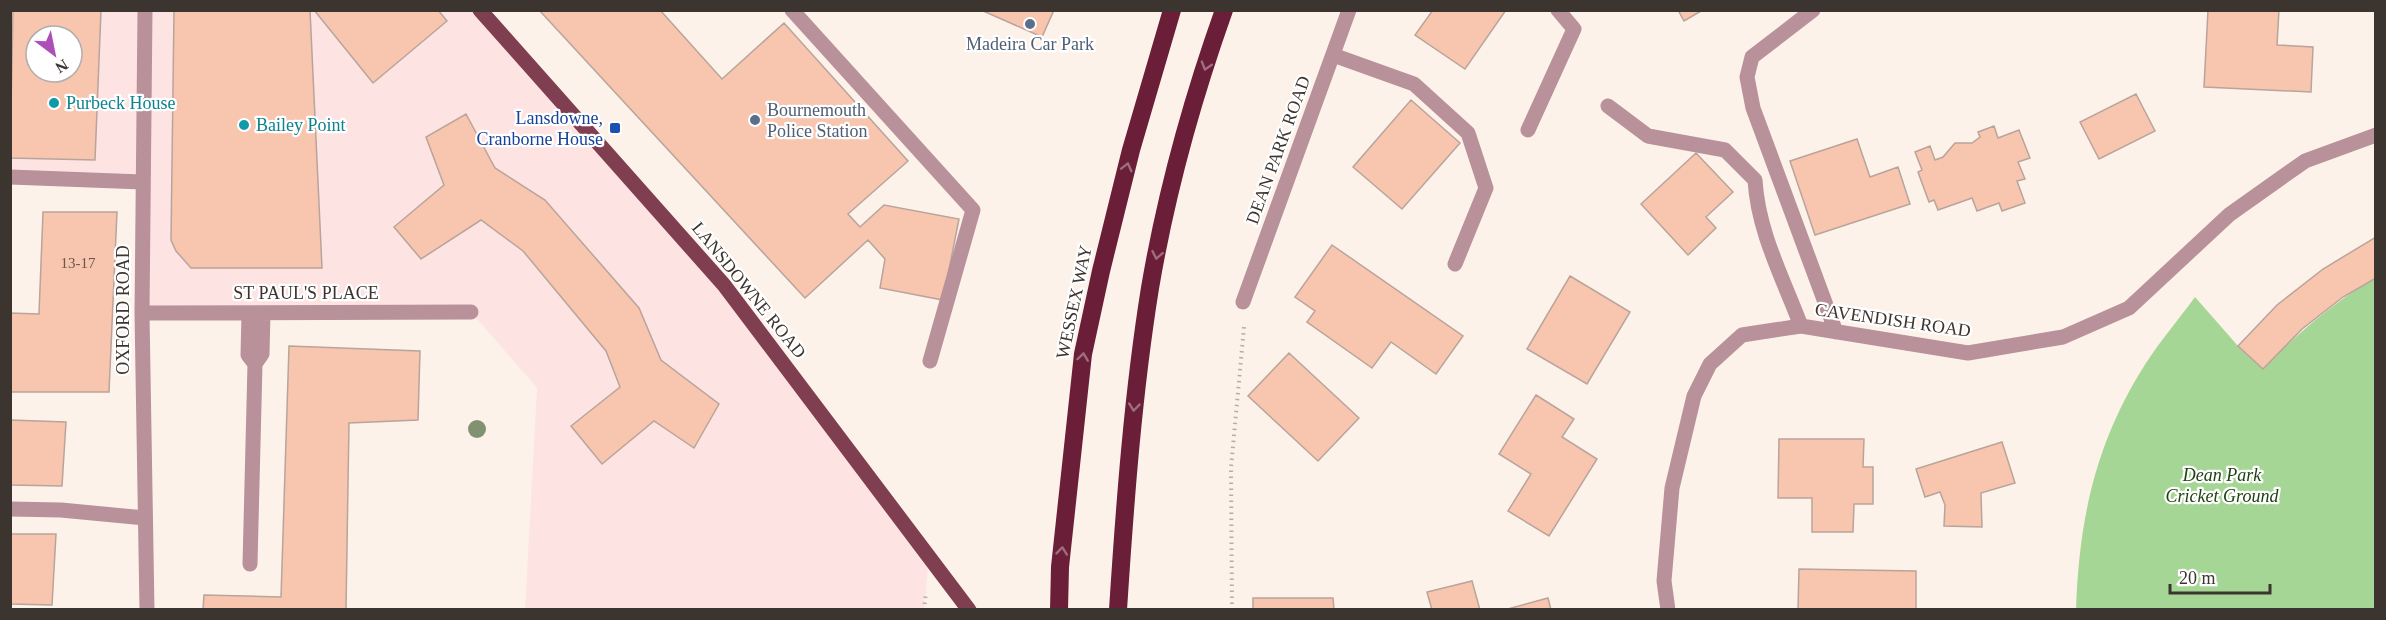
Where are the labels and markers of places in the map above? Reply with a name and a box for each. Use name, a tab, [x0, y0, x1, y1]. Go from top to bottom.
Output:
marker: Madeira Car Park	[1023, 17, 1037, 31]
place label: Madeira Car Park	[966, 34, 1094, 54]
place label: Purbeck House	[66, 93, 175, 113]
marker: Purbeck House	[47, 96, 61, 110]
place label: Bournemouth Police Station	[767, 100, 868, 141]
place label: Lansdowne, Cranborne House	[477, 108, 603, 149]
marker: Bournemouth Police Station	[748, 113, 762, 127]
place label: Bailey Point	[256, 115, 346, 135]
marker: Bailey Point	[237, 118, 251, 132]
marker: Lansdowne, Cranborne House	[608, 121, 622, 135]

